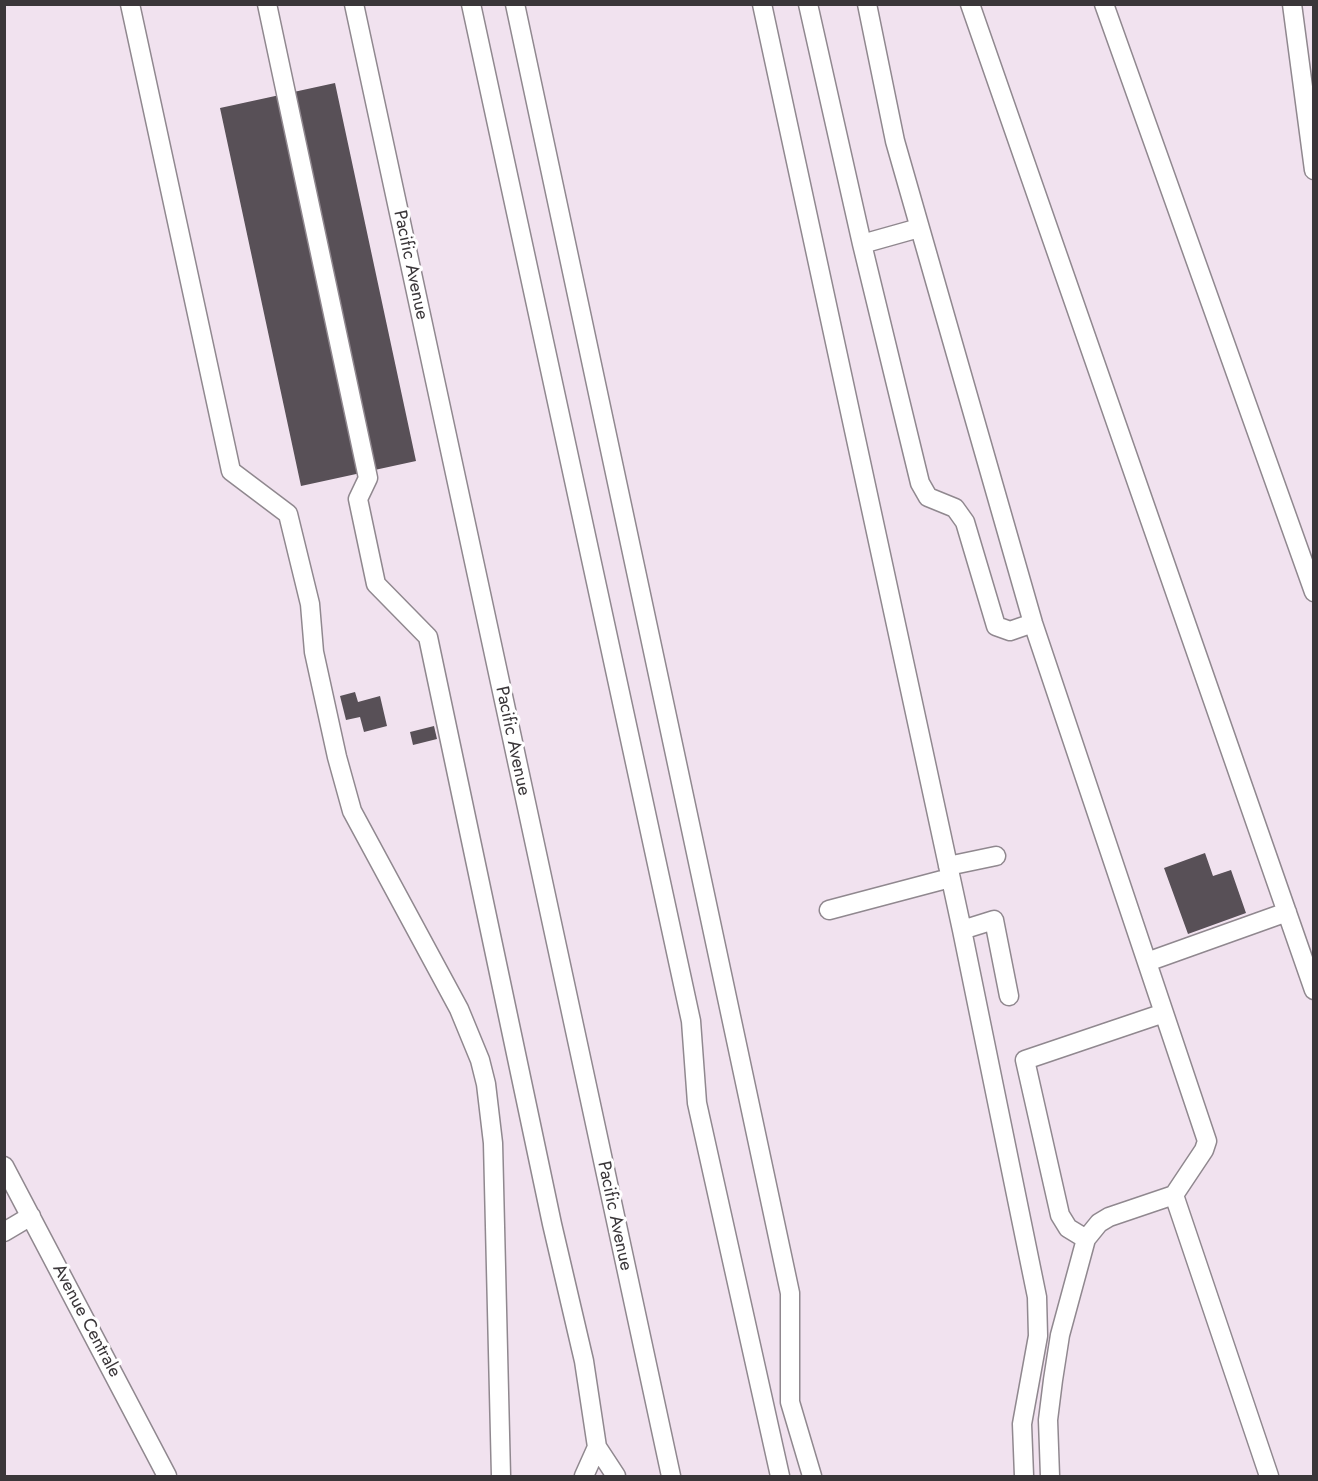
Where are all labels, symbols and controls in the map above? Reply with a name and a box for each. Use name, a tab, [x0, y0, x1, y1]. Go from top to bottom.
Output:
street label: Pacific Avenue	[388, 208, 432, 322]
street label: Pacific Avenue	[490, 684, 534, 798]
street label: Pacific Avenue	[592, 1159, 636, 1273]
street label: Avenue Centrale	[47, 1261, 125, 1381]

